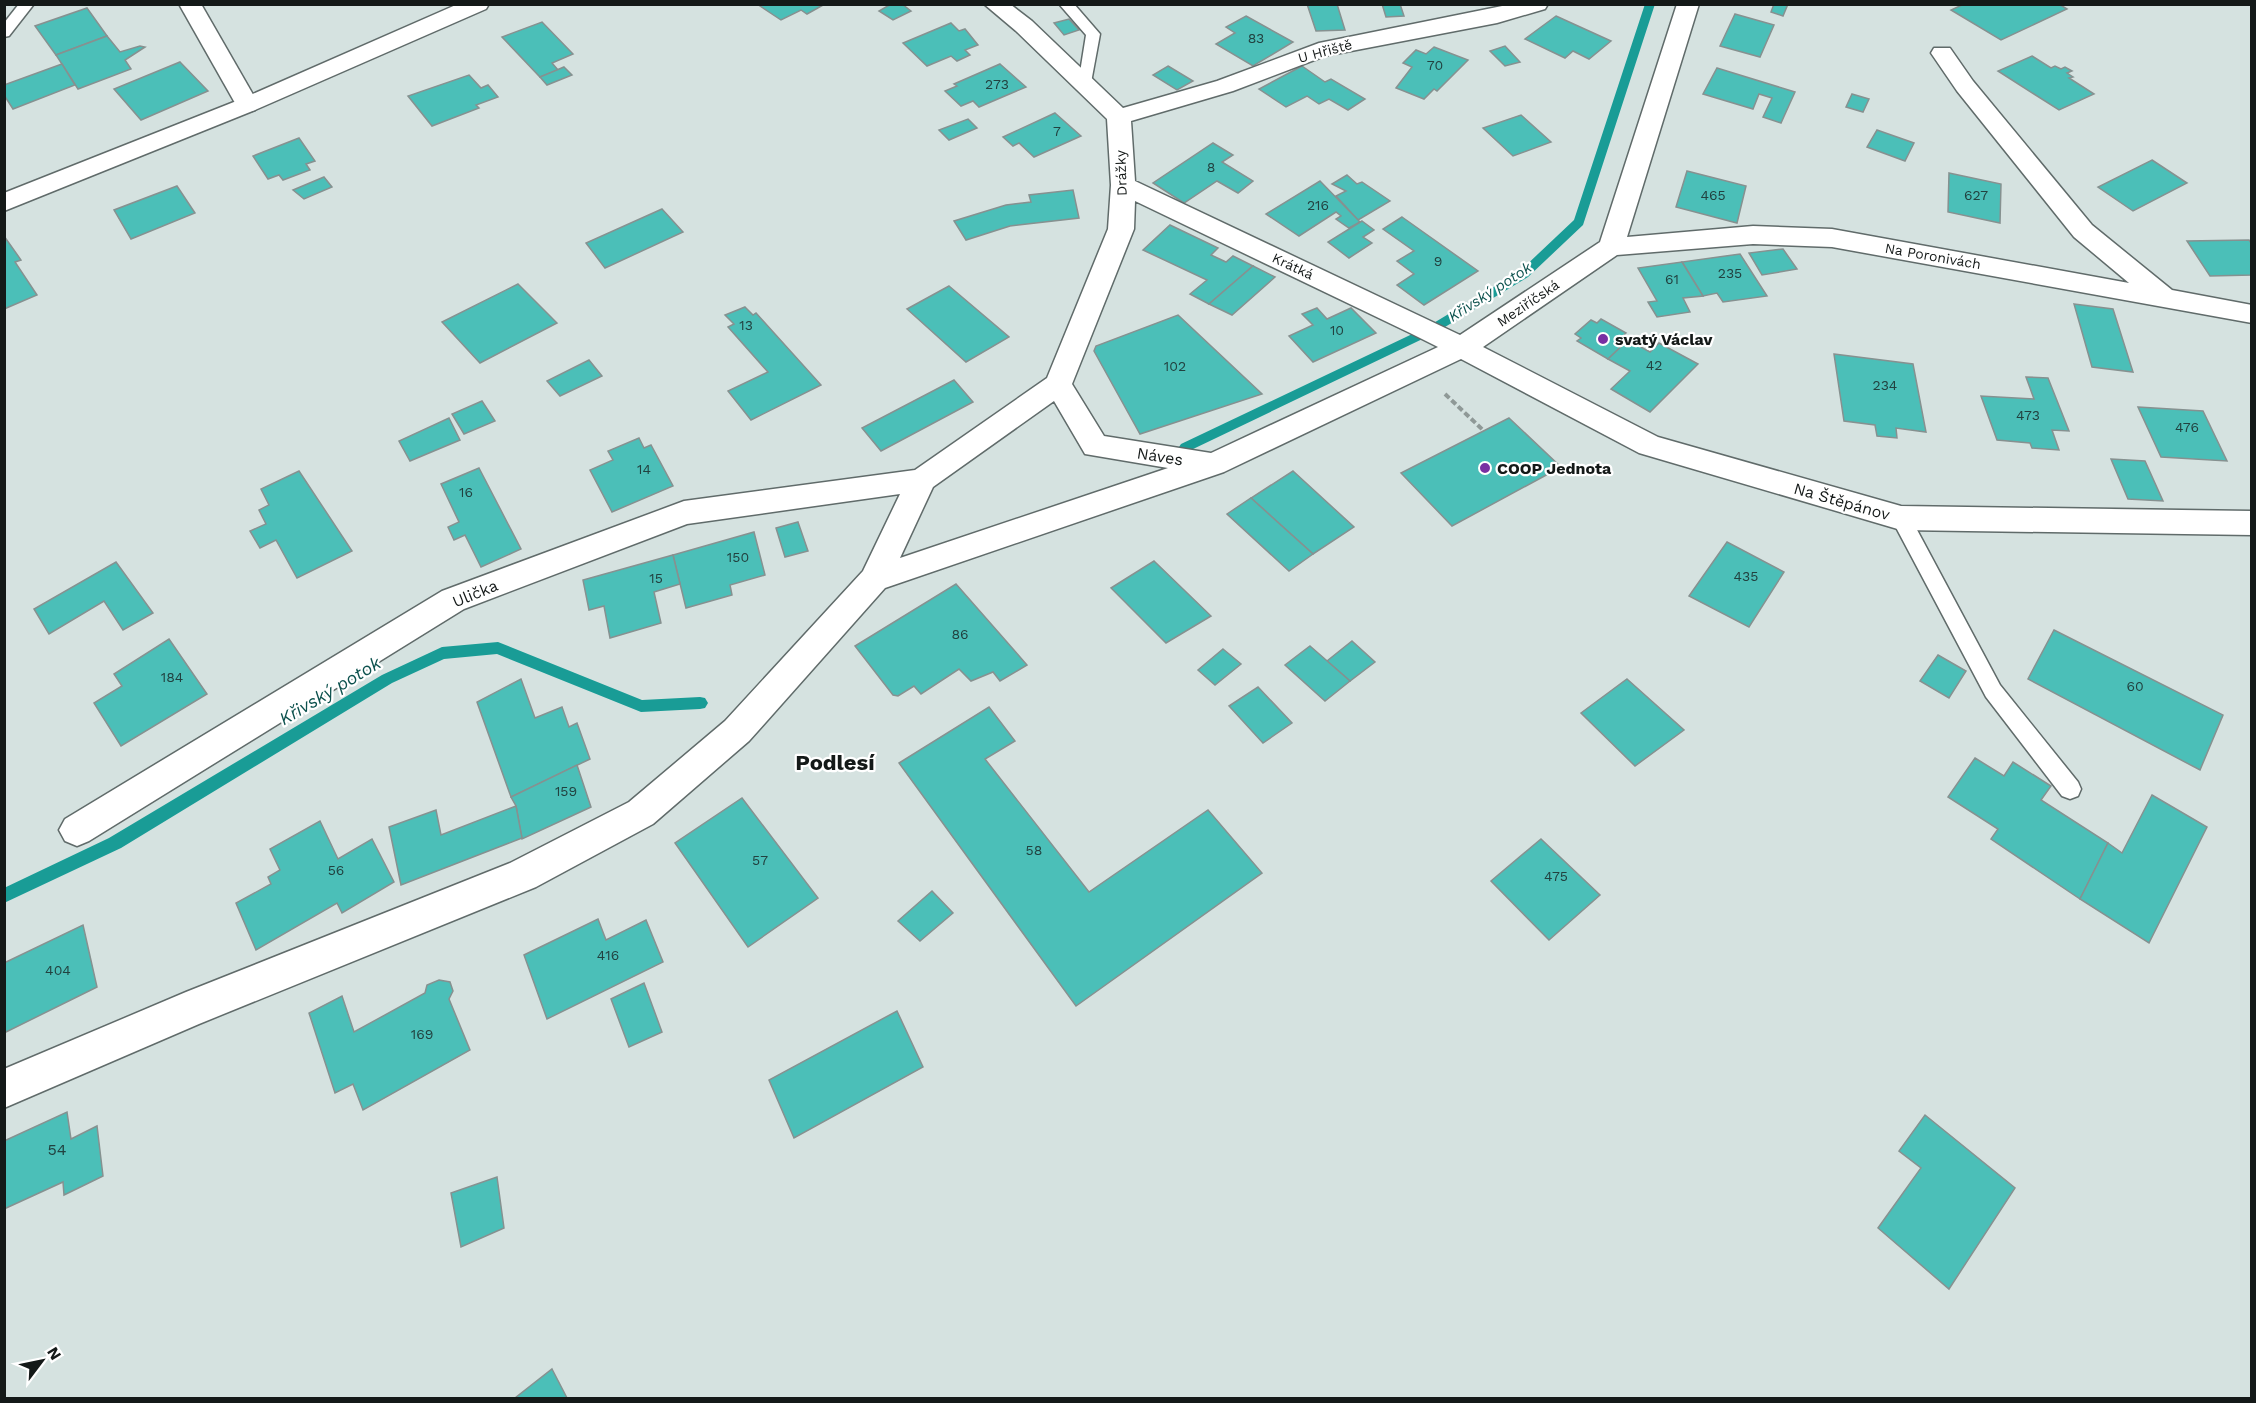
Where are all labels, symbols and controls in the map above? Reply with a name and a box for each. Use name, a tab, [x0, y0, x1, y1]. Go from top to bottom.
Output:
house number: 83	[1248, 30, 1264, 46]
street label: U Hřiště	[1296, 36, 1354, 66]
house number: 70	[1427, 57, 1443, 73]
house number: 273	[985, 76, 1009, 92]
house number: 7	[1053, 123, 1061, 139]
street label: Drážky	[1112, 149, 1130, 196]
house number: 8	[1207, 159, 1215, 175]
house number: 465	[1700, 187, 1726, 203]
house number: 627	[1964, 187, 1988, 203]
house number: 216	[1307, 197, 1329, 213]
street label: Na Poronivách	[1884, 240, 1982, 272]
street label: Krátká	[1270, 249, 1316, 283]
house number: 9	[1434, 253, 1442, 269]
water label: Křivský potok	[1445, 258, 1536, 326]
house number: 235	[1718, 265, 1742, 281]
house number: 61	[1665, 271, 1679, 287]
street label: Meziříčská	[1494, 276, 1562, 330]
house number: 13	[739, 317, 753, 333]
house number: 10	[1330, 322, 1344, 338]
place label: svatý Václav	[1615, 330, 1712, 349]
marker: svatý Václav	[1596, 332, 1610, 346]
house number: 42	[1646, 357, 1662, 373]
house number: 102	[1164, 358, 1186, 374]
house number: 234	[1873, 377, 1897, 393]
house number: 473	[2016, 407, 2040, 423]
house number: 476	[2175, 419, 2199, 435]
street label: Náves	[1136, 443, 1184, 470]
place label: COOP Jednota	[1497, 459, 1612, 478]
house number: 14	[637, 461, 651, 477]
marker: COOP Jednota	[1478, 461, 1492, 475]
street label: Na Štěpánov	[1792, 479, 1893, 524]
house number: 16	[459, 484, 473, 500]
house number: 150	[727, 549, 749, 565]
house number: 435	[1734, 568, 1758, 584]
house number: 15	[649, 570, 663, 586]
street label: Ulička	[450, 576, 501, 611]
house number: 86	[951, 626, 969, 642]
water label: Křivský potok	[275, 651, 385, 729]
house number: 184	[161, 669, 183, 685]
house number: 60	[2126, 678, 2144, 694]
district label: Podlesí	[795, 750, 875, 775]
house number: 159	[555, 783, 577, 799]
house number: 58	[1026, 842, 1042, 858]
house number: 57	[752, 852, 768, 868]
house number: 56	[328, 862, 344, 878]
house number: 475	[1544, 868, 1568, 884]
house number: 416	[597, 947, 619, 963]
house number: 404	[45, 962, 71, 978]
house number: 169	[411, 1026, 433, 1042]
house number: 54	[47, 1140, 67, 1159]
north arrow	[12, 1331, 72, 1391]
text: N	[43, 1343, 65, 1363]

